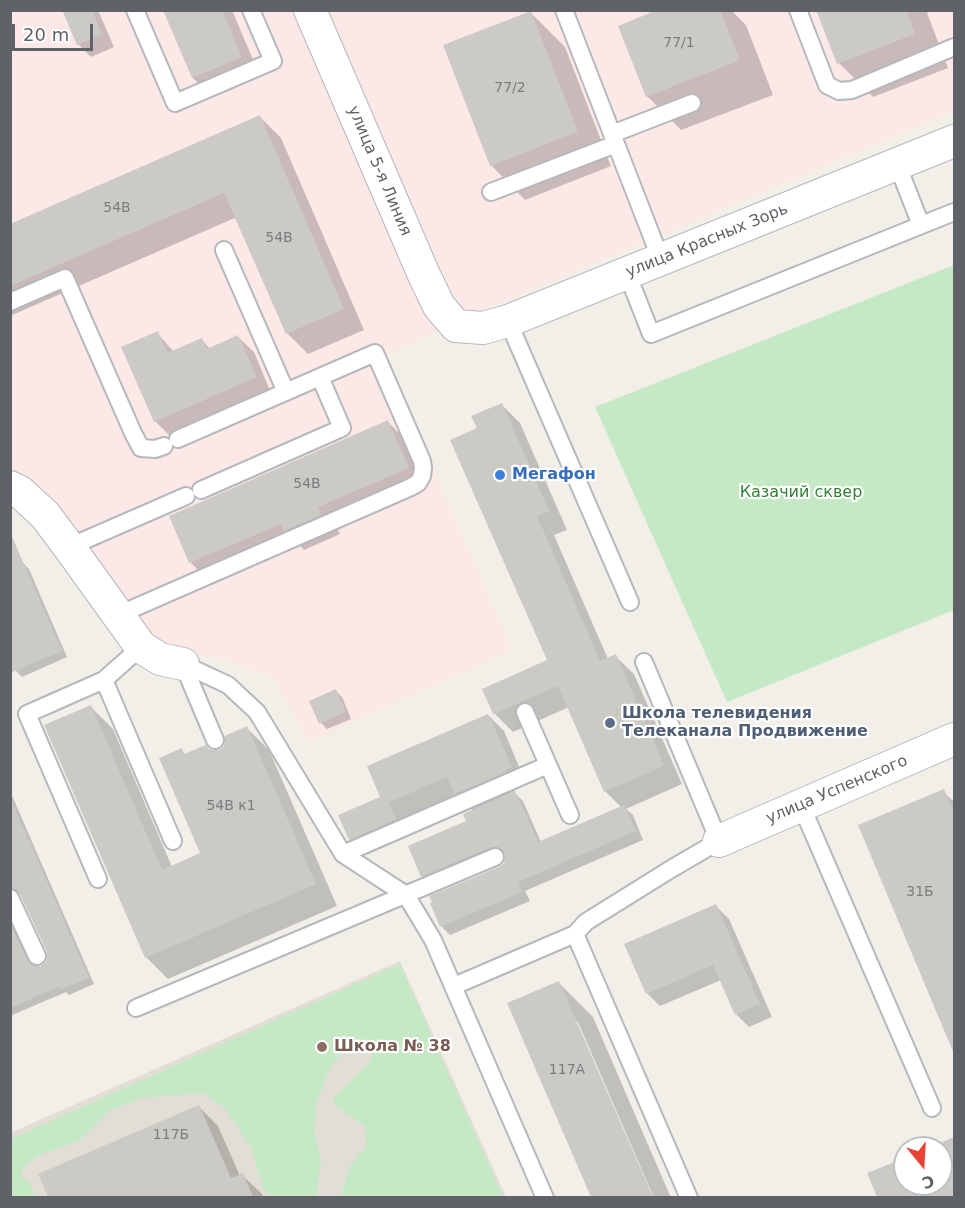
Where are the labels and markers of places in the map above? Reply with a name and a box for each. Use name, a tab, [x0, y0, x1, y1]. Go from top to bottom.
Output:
place label: Мегафон	[512, 465, 596, 485]
marker: Мегафон	[493, 468, 507, 482]
place label: Школа телевидения Телеканала Продвижение	[622, 704, 868, 742]
marker: Школа телевидения Телеканала Продвижение	[603, 716, 617, 730]
place label: Школа № 38	[334, 1037, 451, 1057]
marker: Школа № 38	[315, 1040, 329, 1054]

